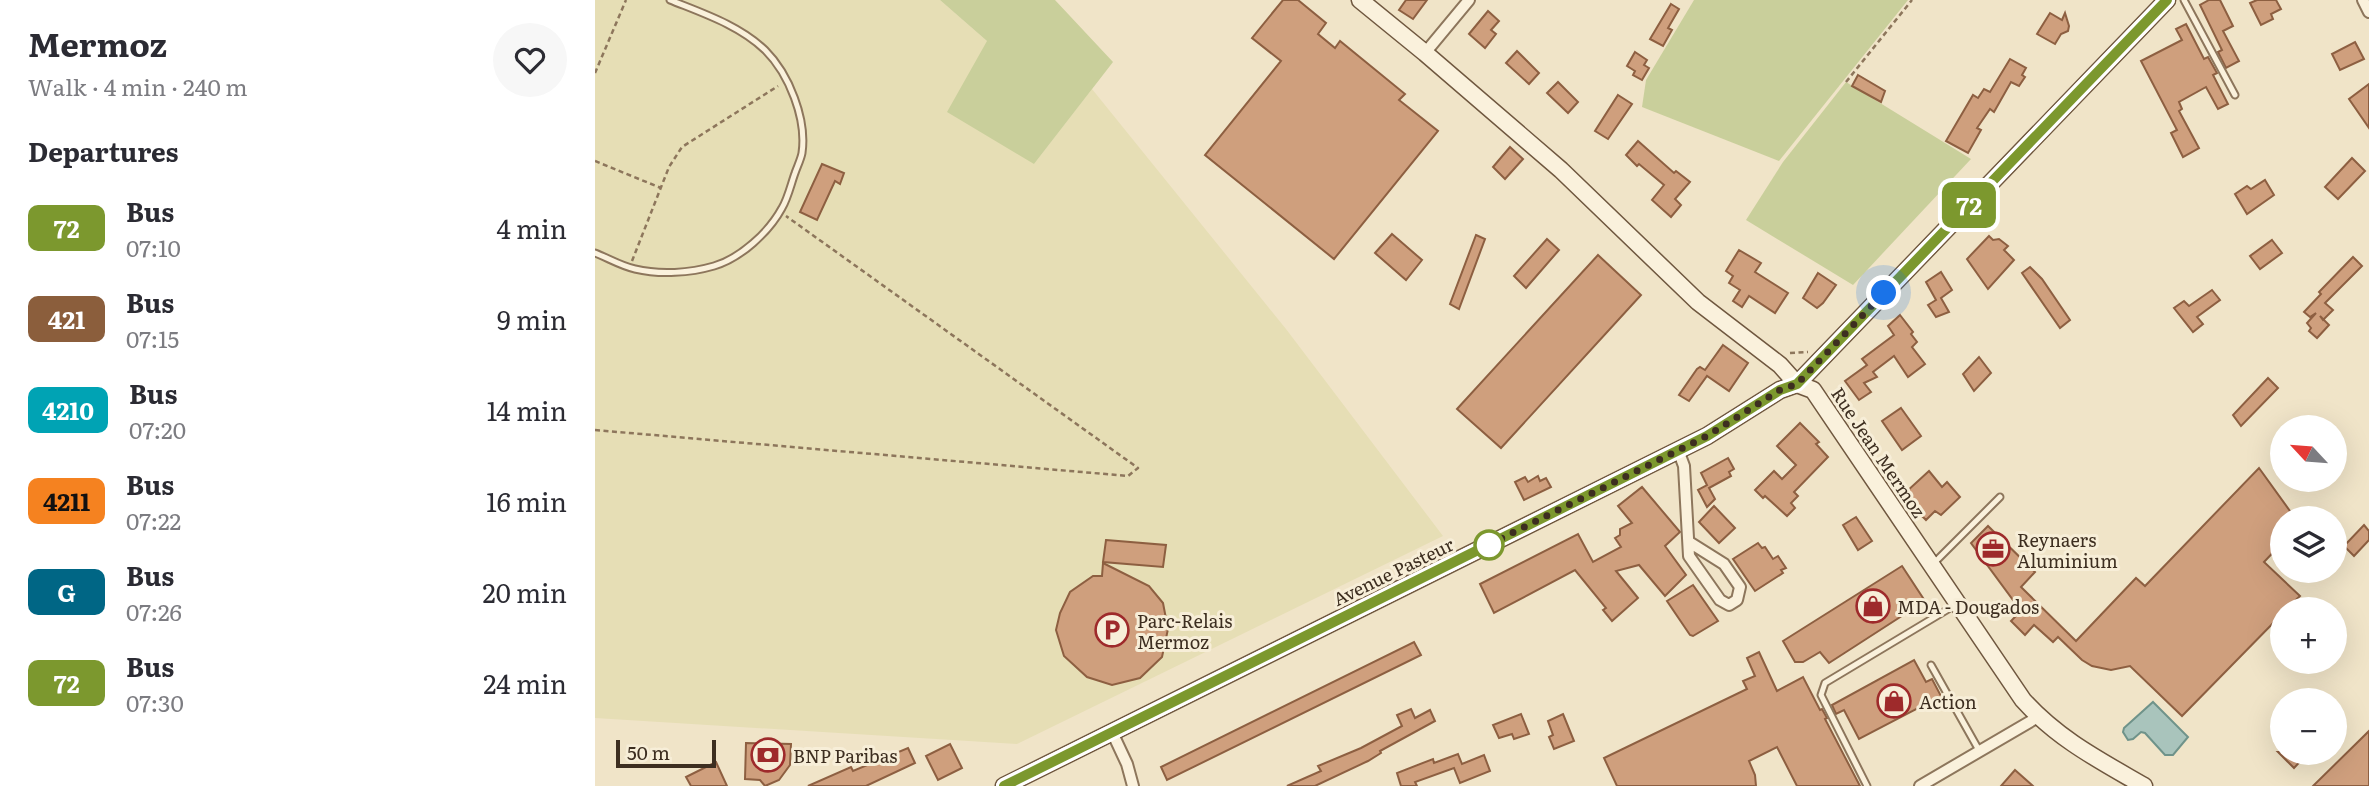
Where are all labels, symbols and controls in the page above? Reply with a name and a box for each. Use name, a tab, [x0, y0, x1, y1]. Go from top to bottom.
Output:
text: Mermoz	[28, 18, 167, 67]
button: heart	[493, 23, 567, 97]
text: Walk · 4 min · 240 m	[28, 69, 248, 103]
text: Departures	[28, 131, 179, 170]
line badge: 72	[1937, 182, 2001, 228]
text: 72	[1956, 187, 1982, 222]
text: Bus	[126, 191, 174, 230]
text: 4 min	[496, 208, 567, 247]
text: 72	[53, 210, 80, 245]
text: 07:10	[126, 230, 181, 264]
your location	[1866, 275, 1901, 310]
text: Bus	[126, 282, 174, 321]
text: 9 min	[497, 299, 567, 338]
text: 421	[48, 301, 85, 336]
text: 07:15	[126, 321, 179, 355]
text: Bus	[129, 373, 177, 412]
street label: Rue Jean Mermoz	[1825, 381, 1933, 523]
text: 14 min	[487, 390, 567, 429]
text: 4210	[42, 392, 94, 427]
text: 07:20	[129, 412, 186, 446]
north arrow	[2270, 415, 2347, 492]
map controls	[2270, 415, 2347, 765]
text: Bus	[126, 464, 174, 503]
text: 16 min	[486, 481, 567, 520]
text: 4211	[43, 483, 90, 518]
text: 07:22	[126, 503, 181, 537]
button: layers	[2270, 506, 2347, 583]
place label: Reynaers Aluminium	[2017, 526, 2118, 574]
street label: Avenue Pasteur	[1328, 530, 1458, 612]
unlabelled marker	[1474, 530, 1504, 560]
office icon: Reynaers Aluminium	[1974, 530, 2012, 568]
text: Bus	[126, 555, 174, 594]
text: 20 min	[482, 572, 567, 611]
text: G	[57, 574, 76, 609]
shop icon: MDA - Dougados	[1854, 587, 1892, 625]
place label: MDA - Dougados	[1897, 593, 2039, 620]
text: 07:26	[126, 594, 182, 628]
button: +	[2270, 597, 2347, 674]
place label: Parc-Relais Mermoz	[1137, 607, 1233, 655]
parking icon: Parc-Relais Mermoz	[1093, 611, 1131, 649]
text: Bus	[126, 646, 174, 685]
text: 24 min	[483, 663, 567, 702]
text: 72	[53, 665, 80, 700]
shop icon: Action	[1875, 682, 1913, 720]
text: 07:30	[126, 685, 184, 719]
place label: Action	[1919, 688, 1977, 715]
button: −	[2270, 688, 2347, 765]
bank icon: BNP Paribas	[749, 736, 787, 774]
scale bar	[616, 737, 716, 769]
text: 50 m	[627, 738, 670, 766]
place label: BNP Paribas	[793, 742, 897, 769]

